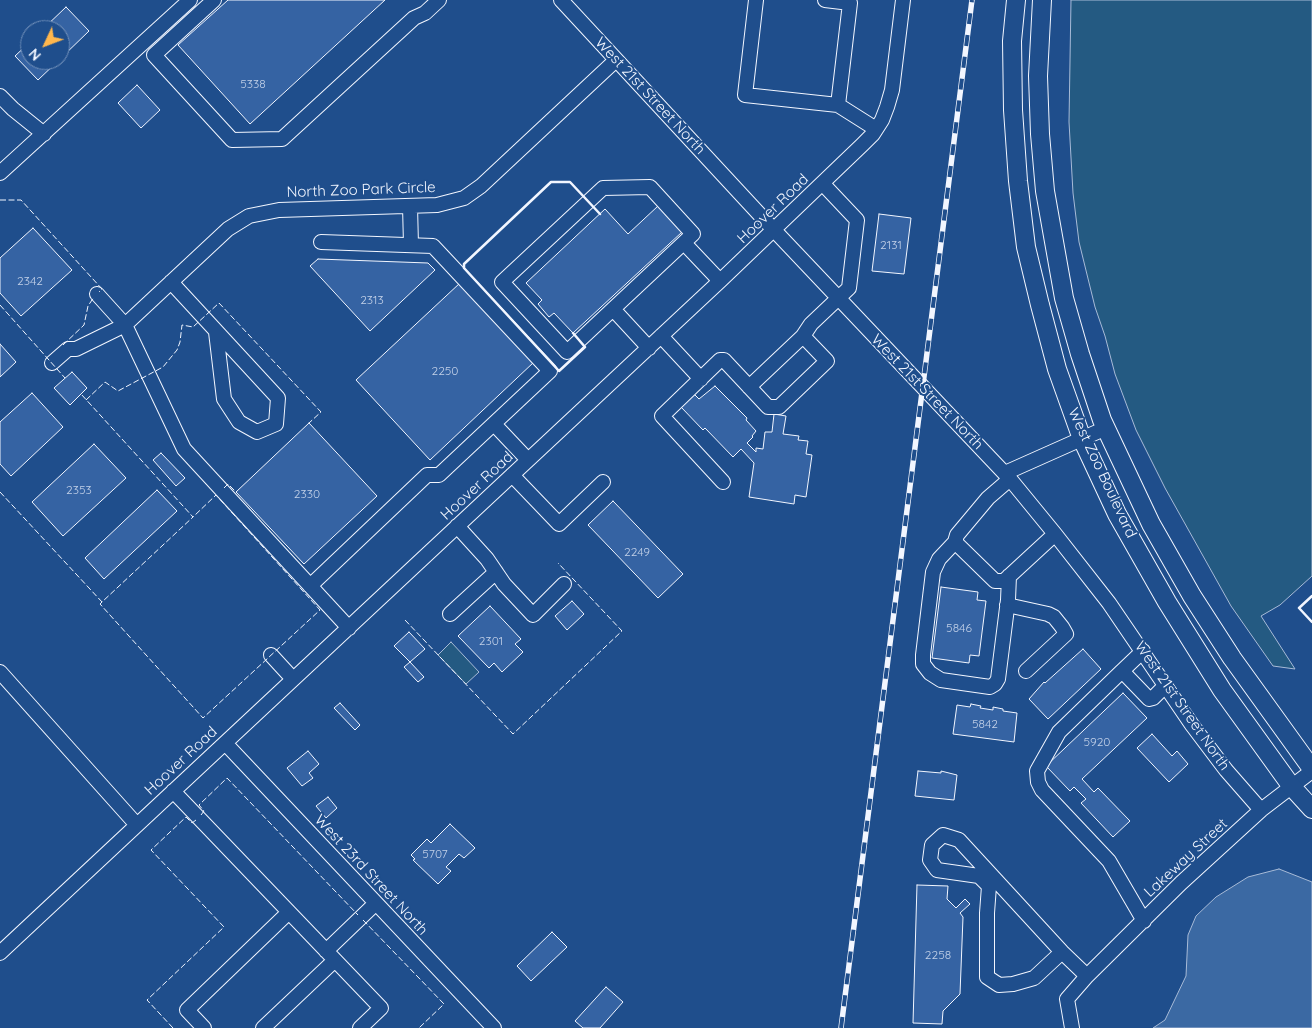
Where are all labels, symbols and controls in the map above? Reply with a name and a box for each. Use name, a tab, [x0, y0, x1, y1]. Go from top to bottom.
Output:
north arrow	[20, 20, 70, 70]
street label: West 21st Street North	[591, 34, 709, 158]
text: N	[25, 45, 45, 64]
house number: 5338	[240, 77, 266, 91]
street label: Hoover Road	[734, 170, 812, 248]
street label: North Zoo Park Circle	[286, 178, 436, 202]
house number: 2131	[880, 238, 902, 252]
house number: 2342	[17, 274, 43, 288]
house number: 2313	[360, 293, 384, 307]
street label: West 21st Street North	[867, 331, 987, 453]
house number: 2250	[432, 364, 458, 378]
street label: West Zoo Boulevard	[1064, 405, 1140, 541]
street label: Hoover Road	[437, 448, 517, 524]
house number: 2353	[66, 483, 92, 497]
house number: 2330	[294, 487, 320, 501]
house number: 2249	[624, 545, 650, 559]
house number: 5846	[946, 621, 972, 635]
house number: 2301	[479, 634, 503, 648]
street label: West 21st Street North	[1131, 638, 1233, 774]
house number: 5842	[972, 717, 998, 731]
street label: Hoover Road	[141, 723, 221, 799]
house number: 5920	[1083, 735, 1111, 749]
street label: West 23rd Street North	[310, 811, 432, 939]
street label: Lakeway Street	[1141, 815, 1231, 901]
house number: 5707	[422, 847, 448, 861]
house number: 2258	[925, 948, 951, 962]

